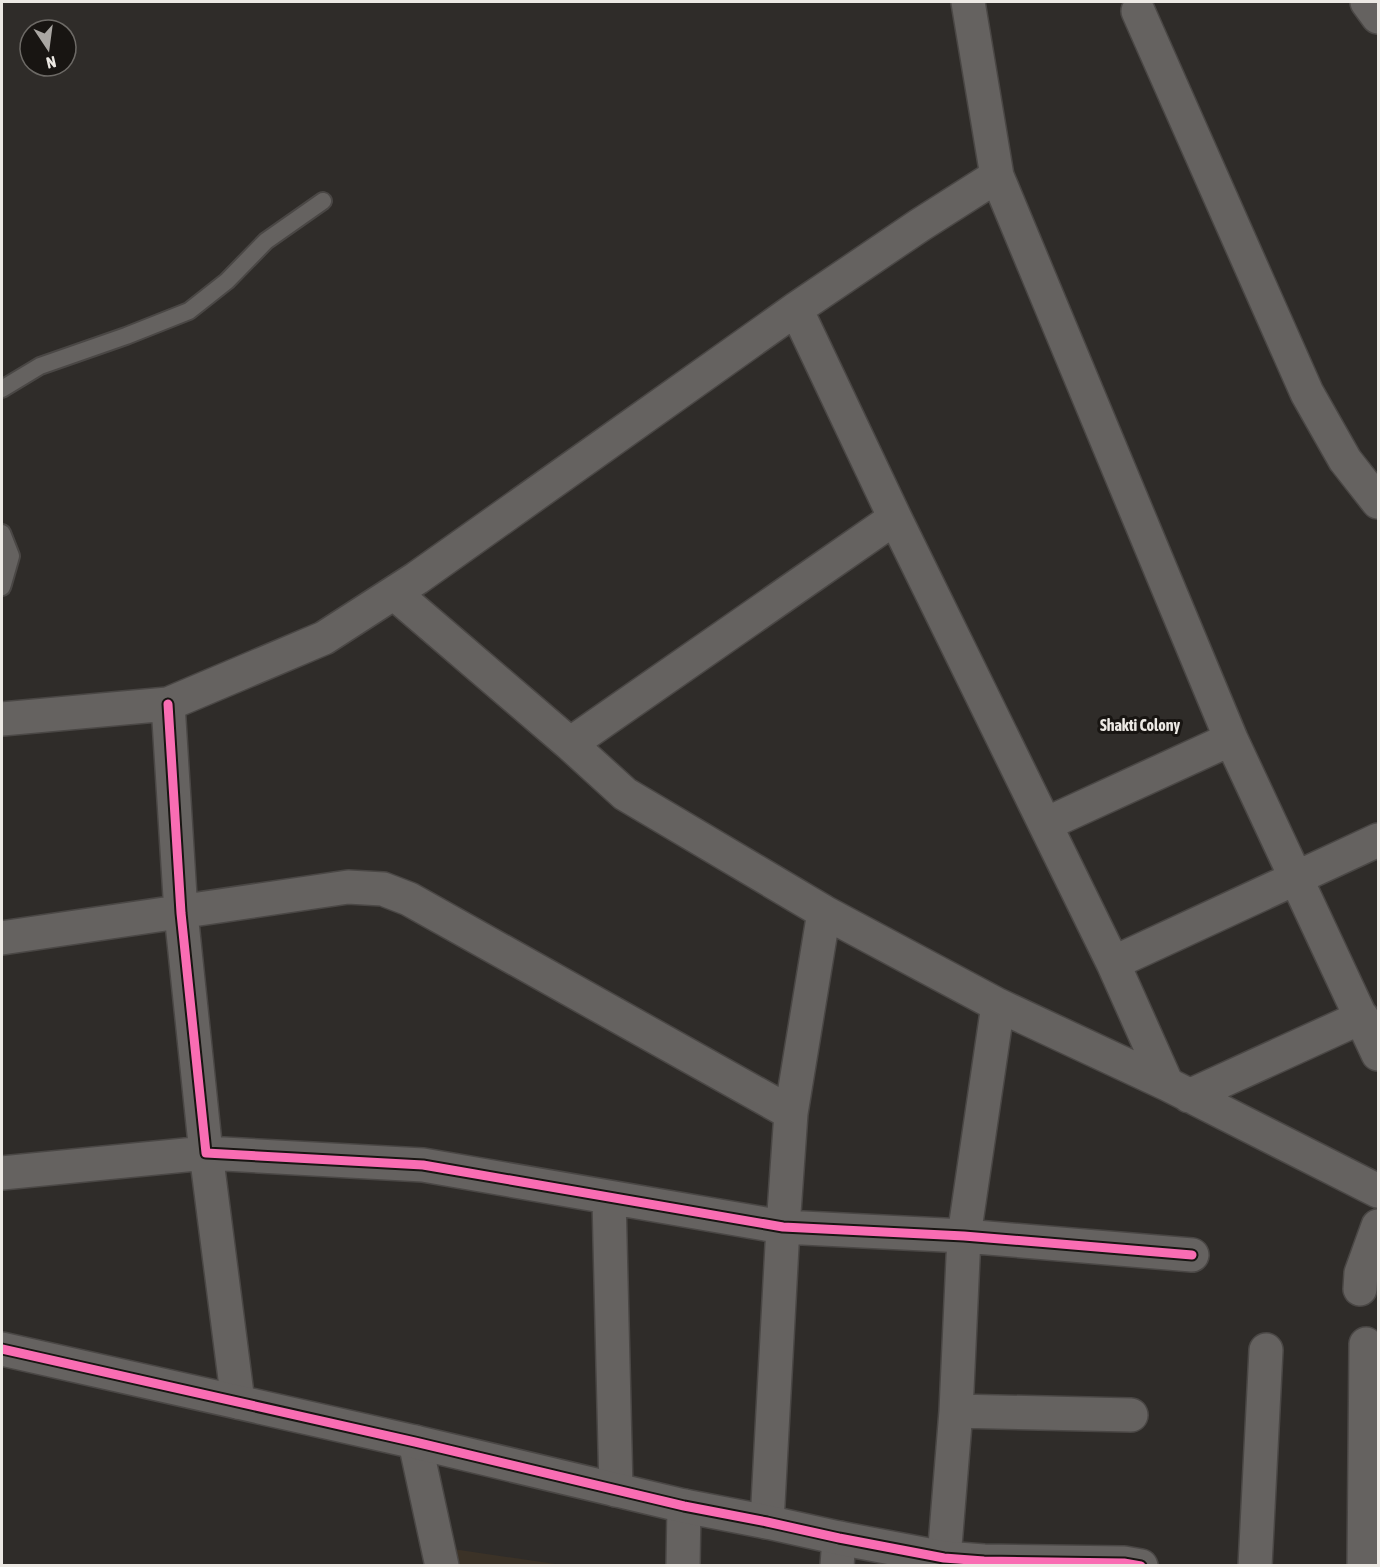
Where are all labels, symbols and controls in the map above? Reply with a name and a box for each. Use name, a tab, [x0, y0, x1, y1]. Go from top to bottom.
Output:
north arrow	[18, 18, 78, 78]
text: N	[45, 53, 58, 72]
district label: Shakti Colony	[1100, 716, 1180, 734]

